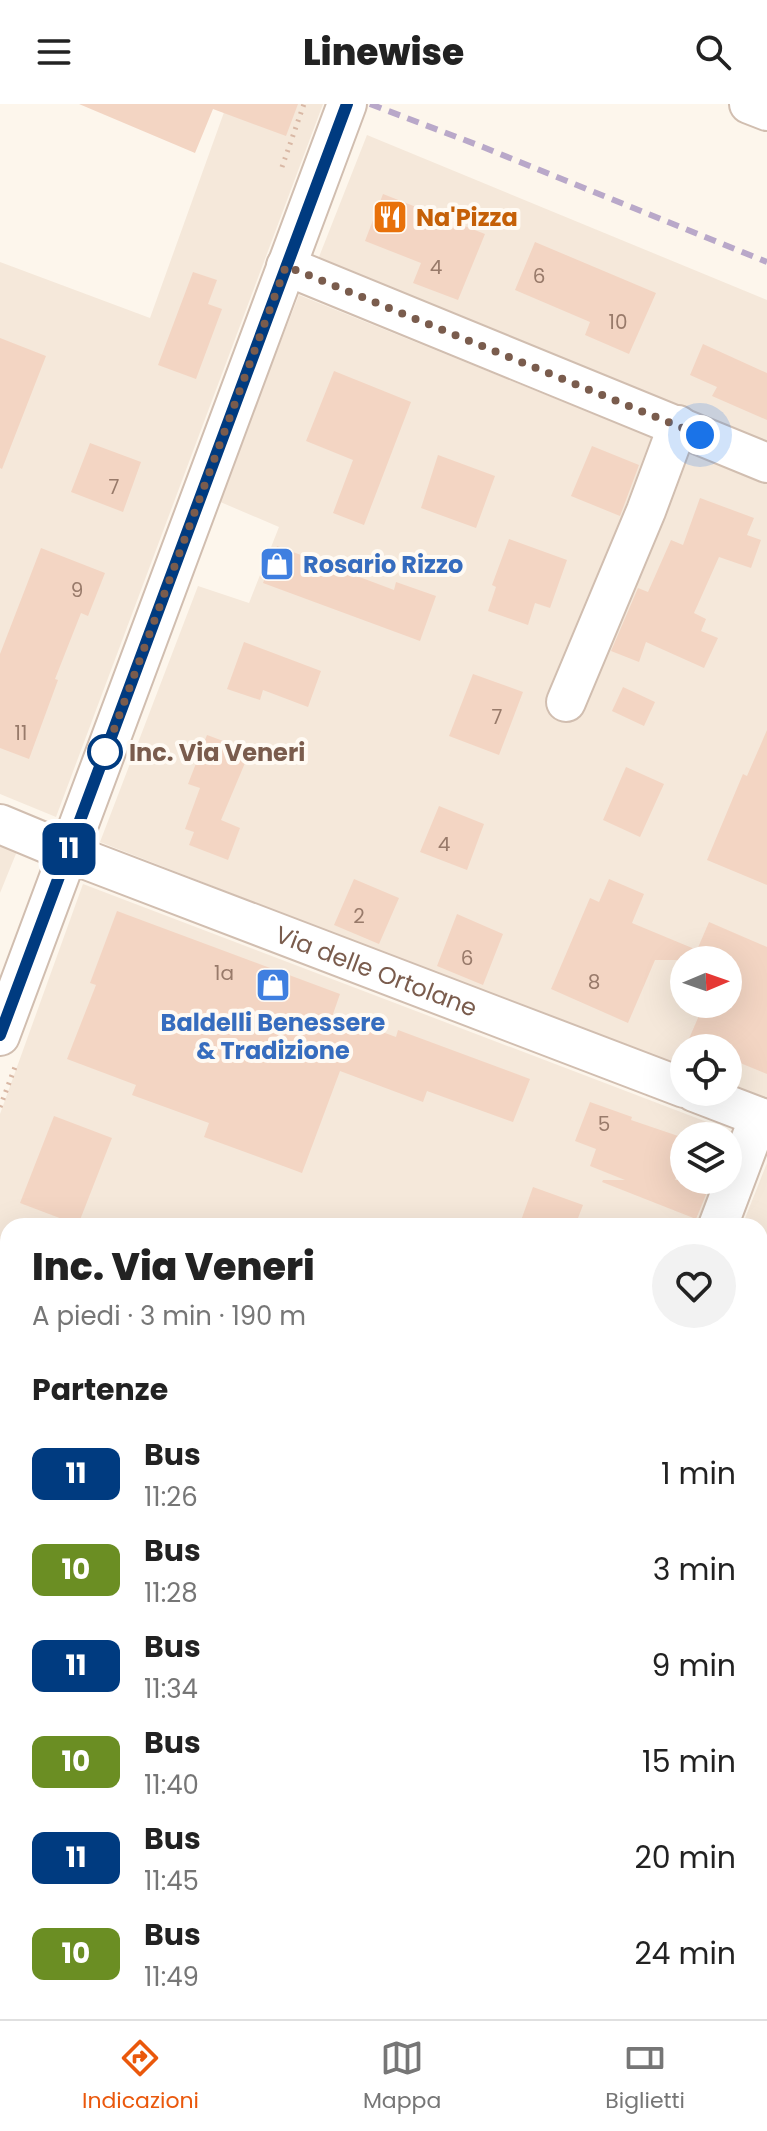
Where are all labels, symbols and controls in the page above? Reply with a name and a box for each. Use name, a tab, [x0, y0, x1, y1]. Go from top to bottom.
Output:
text: Linewise	[303, 27, 464, 78]
icon: menu	[32, 30, 76, 74]
icon: search	[691, 30, 735, 74]
restaurant icon: Na'Pizza	[371, 198, 409, 236]
place label: Na'Pizza	[416, 201, 518, 234]
house number: 4	[430, 253, 442, 281]
house number: 6	[533, 262, 545, 290]
house number: 10	[609, 308, 627, 336]
your location	[680, 415, 720, 455]
house number: 7	[109, 473, 120, 501]
shop icon: Rosario Rizzo	[258, 545, 296, 583]
place label: Rosario Rizzo	[303, 548, 463, 581]
house number: 9	[71, 576, 83, 604]
house number: 7	[492, 703, 503, 731]
house number: 11	[15, 719, 27, 747]
marker: Inc. Via Veneri	[88, 735, 122, 769]
place label: Inc. Via Veneri	[129, 736, 305, 769]
line badge: 11	[33, 823, 105, 875]
text: 11	[58, 829, 80, 868]
house number: 4	[438, 830, 450, 858]
house number: 2	[353, 902, 365, 930]
street label: Via delle Ortolane	[271, 917, 482, 1024]
house number: 6	[461, 944, 473, 972]
north arrow	[670, 946, 742, 1018]
map controls	[670, 946, 742, 1194]
house number: 1a	[214, 959, 234, 987]
shop icon: Baldelli Benessere & Tradizione	[254, 966, 292, 1004]
house number: 8	[588, 968, 600, 996]
place label: Baldelli Benessere & Tradizione	[161, 1006, 386, 1067]
button: locate	[670, 1034, 742, 1106]
house number: 5	[598, 1110, 610, 1138]
button: layers	[670, 1122, 742, 1194]
text: Inc. Via Veneri	[32, 1240, 315, 1293]
button: heart	[652, 1244, 736, 1328]
text: A piedi · 3 min · 190 m	[32, 1298, 306, 1334]
text: Partenze	[32, 1368, 168, 1411]
text: Bus	[144, 1433, 201, 1476]
text: 1 min	[661, 1452, 736, 1495]
text: 11	[65, 1454, 87, 1493]
text: 11:26	[144, 1479, 198, 1515]
text: Bus	[144, 1529, 201, 1572]
text: 3 min	[653, 1548, 736, 1591]
text: 10	[62, 1550, 90, 1589]
text: 11:28	[144, 1575, 198, 1611]
text: Bus	[144, 1625, 201, 1668]
text: 9 min	[652, 1644, 736, 1687]
text: 11	[65, 1646, 87, 1685]
text: 11:34	[144, 1671, 198, 1707]
text: Bus	[144, 1721, 201, 1764]
text: 15 min	[642, 1740, 736, 1783]
text: 10	[62, 1742, 90, 1781]
text: 11:40	[144, 1767, 199, 1803]
text: Bus	[144, 1817, 201, 1860]
text: 20 min	[634, 1836, 736, 1879]
text: 11	[65, 1838, 87, 1877]
text: 11:45	[144, 1863, 199, 1899]
text: Bus	[144, 1913, 201, 1956]
text: 24 min	[634, 1932, 736, 1975]
text: 10	[62, 1934, 90, 1973]
text: 11:49	[144, 1959, 199, 1995]
tab: Indicazioni	[82, 2036, 199, 2117]
tab: Mappa	[363, 2036, 441, 2117]
tab: Biglietti	[605, 2036, 685, 2117]

